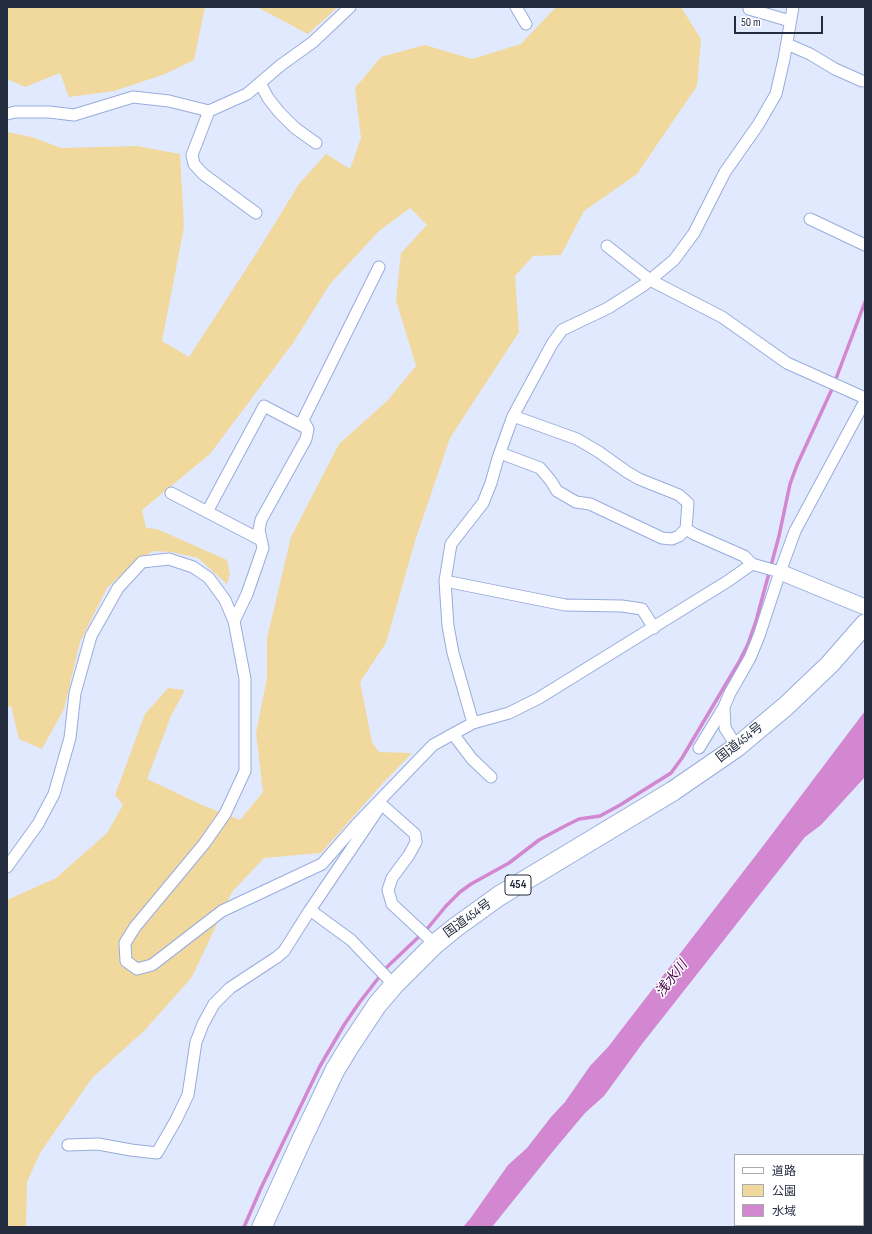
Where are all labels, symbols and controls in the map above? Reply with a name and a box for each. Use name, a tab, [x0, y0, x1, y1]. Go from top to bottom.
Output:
scale bar	[736, 8, 825, 34]
text: 50 m	[741, 15, 761, 30]
street label: 国道454号	[713, 720, 767, 766]
road number: 454	[505, 875, 531, 895]
street label: 国道454号	[441, 896, 495, 942]
water label: 浅水川	[652, 957, 692, 1001]
legend	[734, 1154, 864, 1226]
text: 道路	[772, 1164, 796, 1179]
text: 公園	[772, 1184, 796, 1199]
text: 水域	[772, 1204, 796, 1219]

